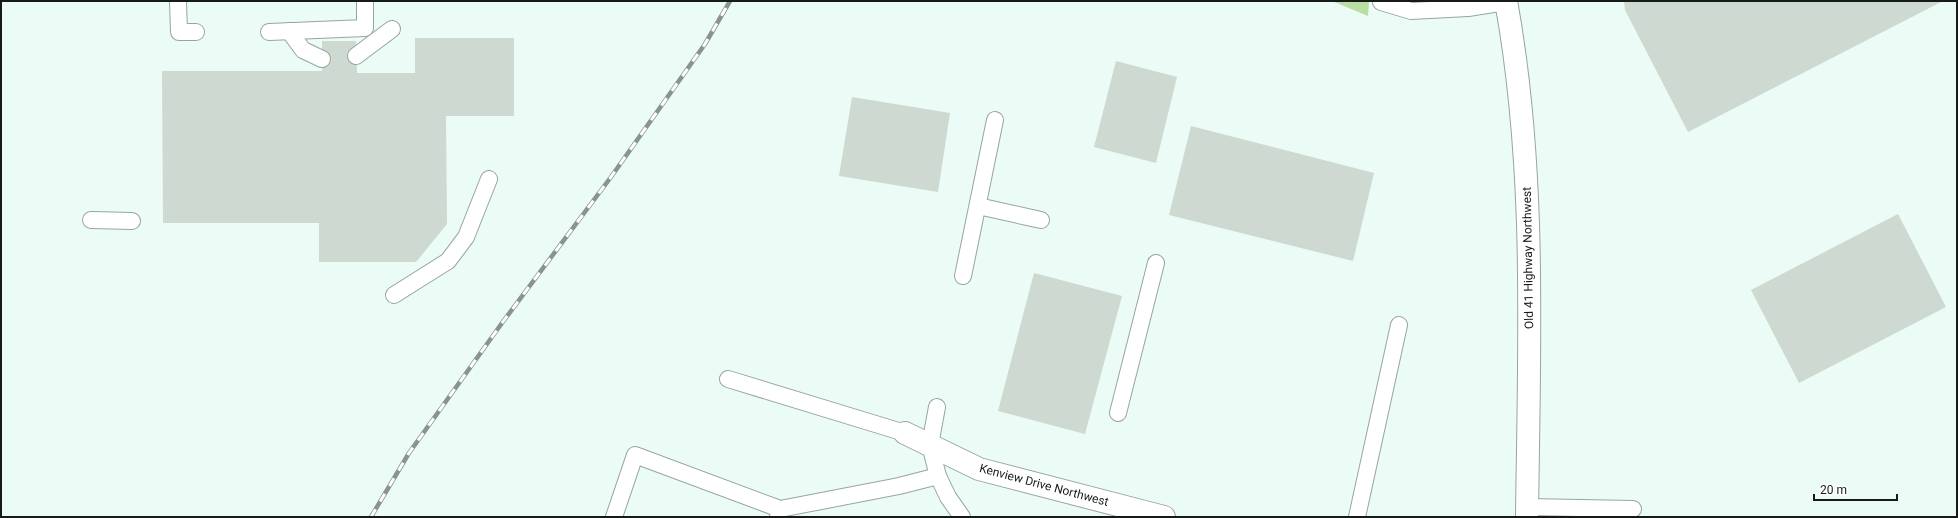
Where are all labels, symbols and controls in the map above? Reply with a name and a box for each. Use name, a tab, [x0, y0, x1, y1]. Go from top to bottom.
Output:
street label: Old 41 Highway Northwest	[1520, 187, 1536, 329]
street label: Kenview Drive Northwest	[978, 461, 1110, 509]
scale bar	[1814, 476, 1897, 502]
text: 20 m	[1820, 483, 1847, 497]

